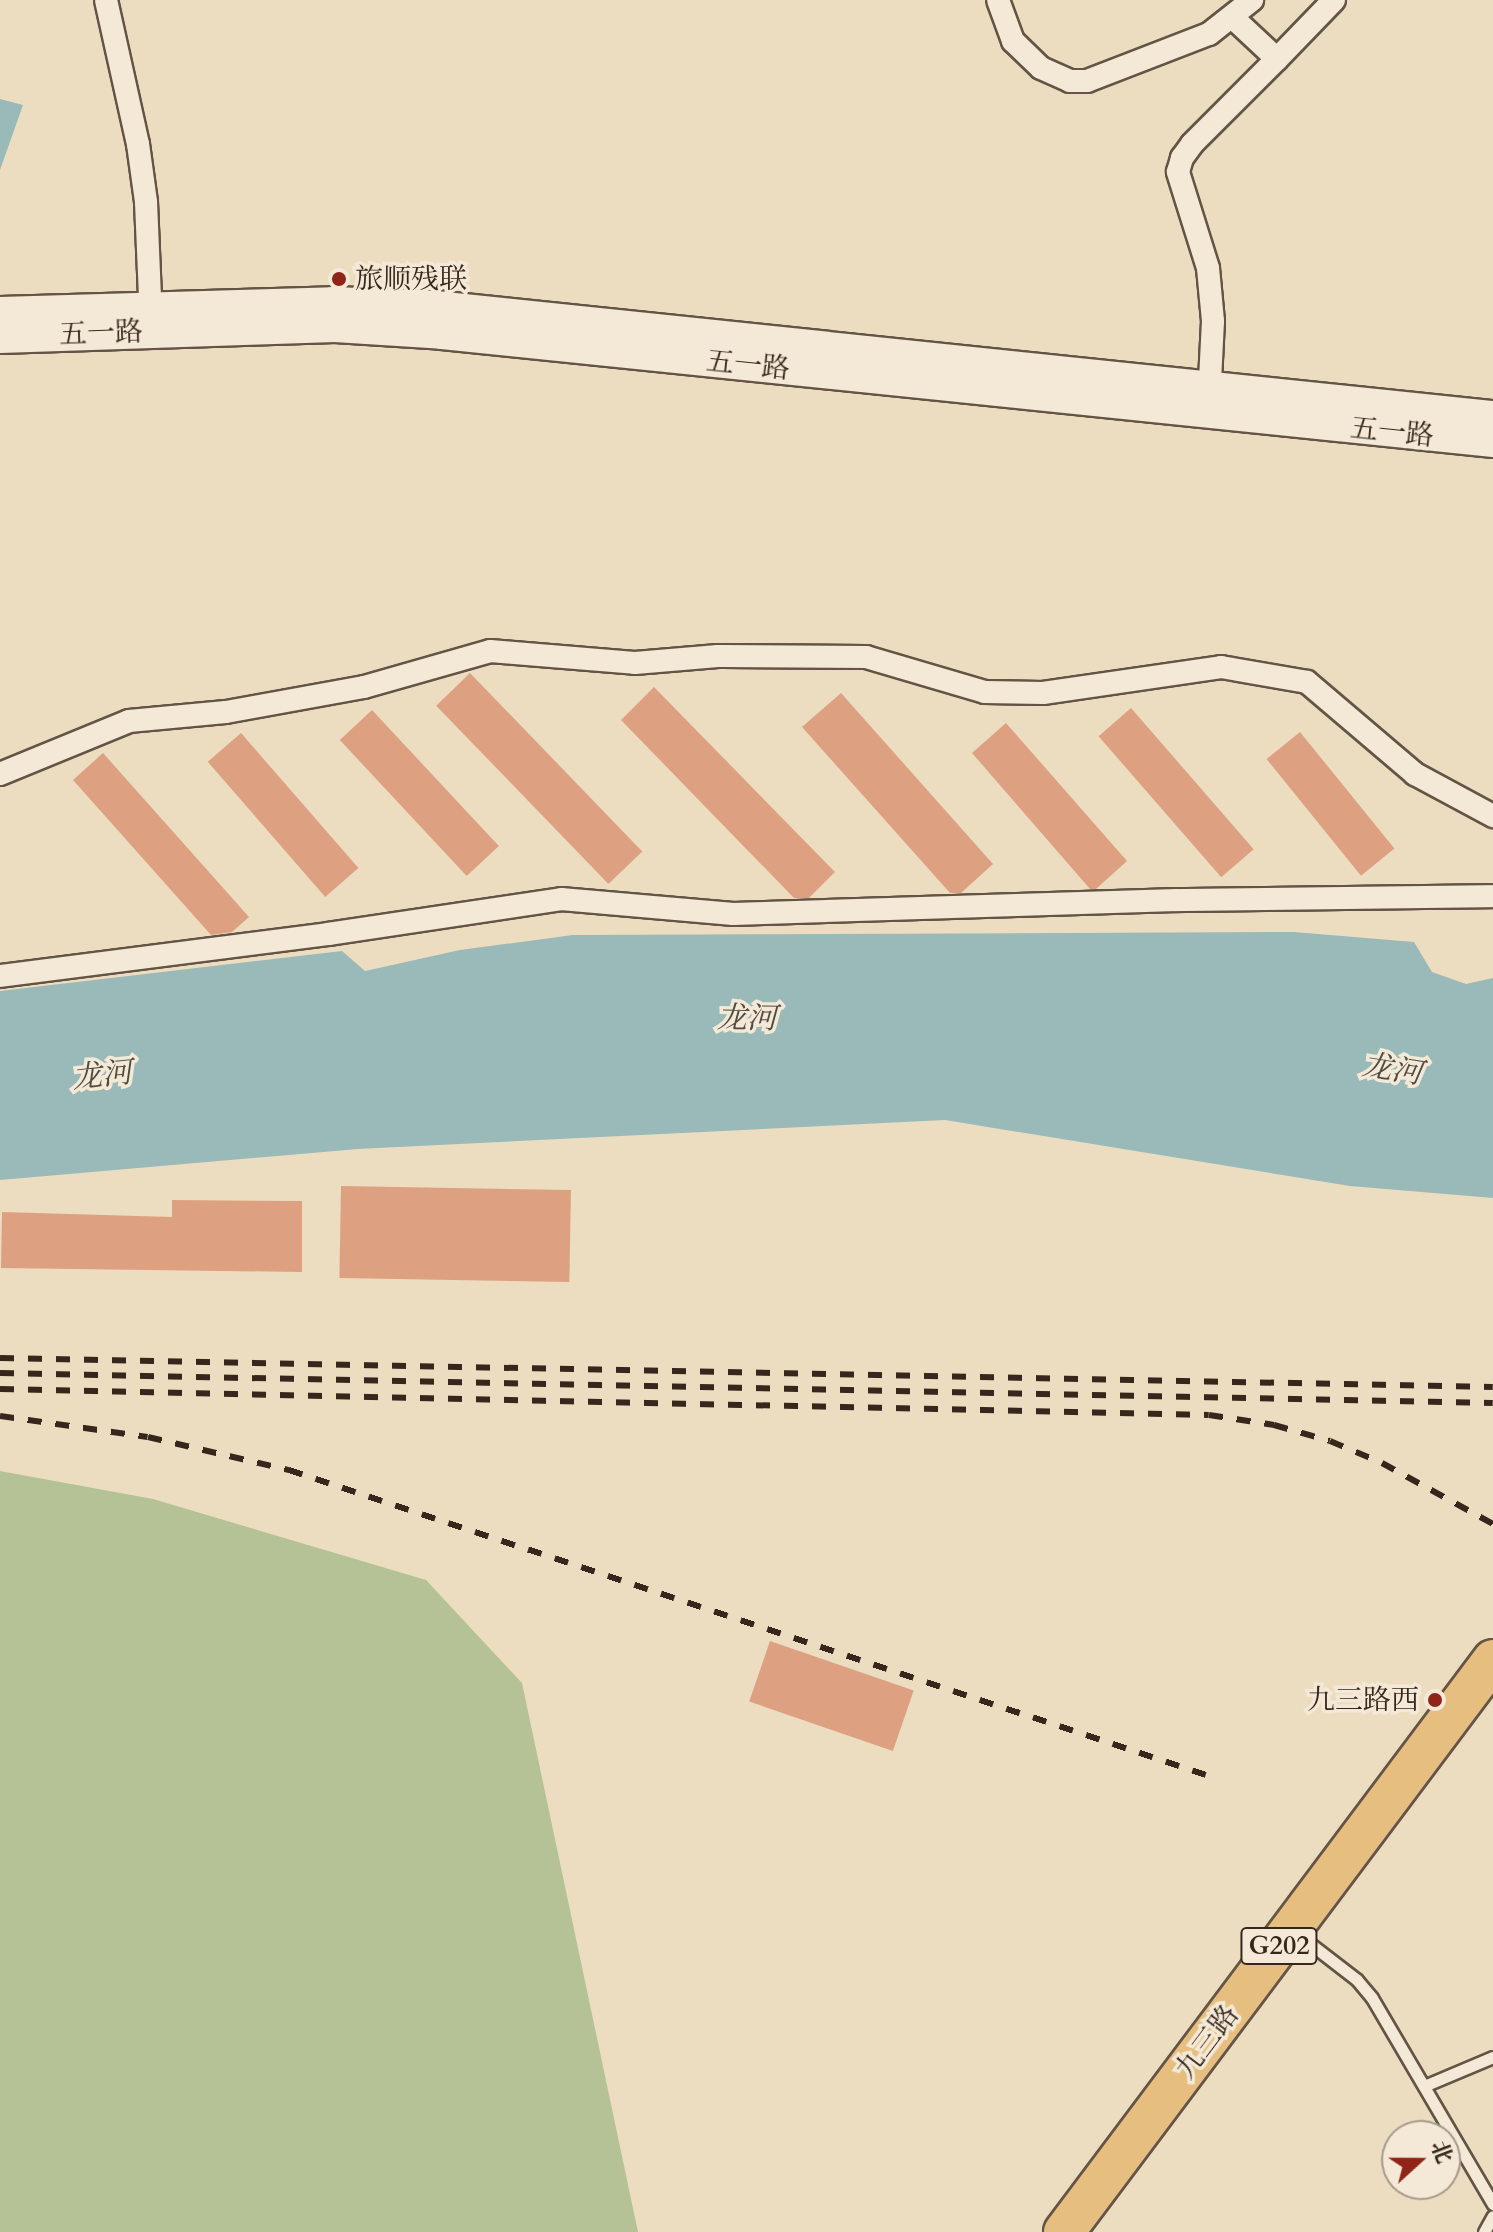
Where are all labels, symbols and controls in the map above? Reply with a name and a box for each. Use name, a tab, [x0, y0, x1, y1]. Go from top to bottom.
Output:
place label: 旅顺残联	[355, 262, 467, 296]
marker: 旅顺残联	[330, 270, 348, 288]
street label: 五一路	[58, 315, 144, 351]
street label: 五一路	[704, 344, 792, 386]
street label: 五一路	[1348, 411, 1436, 453]
water label: 龙河	[717, 1000, 777, 1038]
water label: 龙河	[1360, 1048, 1424, 1092]
water label: 龙河	[70, 1055, 134, 1097]
place label: 九三路西	[1307, 1683, 1419, 1717]
marker: 九三路西	[1426, 1691, 1444, 1709]
road number: G202	[1239, 1924, 1319, 1968]
street label: 九三路	[1168, 1998, 1246, 2086]
north arrow	[1381, 2120, 1461, 2200]
text: 北	[1424, 2136, 1459, 2168]

